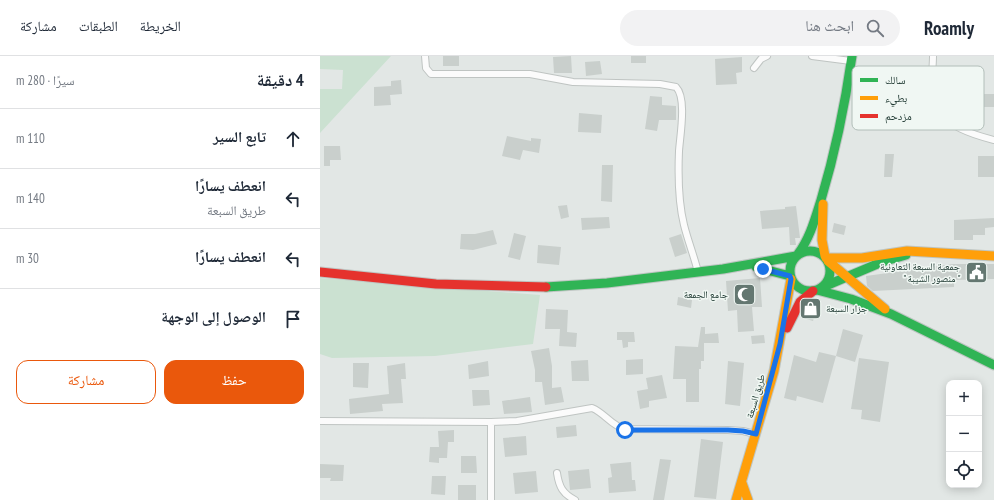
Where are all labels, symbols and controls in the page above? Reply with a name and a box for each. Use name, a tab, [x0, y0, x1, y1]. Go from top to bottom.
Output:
search box	[620, 10, 900, 46]
text: ابحث هنا	[805, 16, 854, 35]
text: Roamly	[924, 16, 974, 40]
text: مشاركة	[20, 17, 57, 35]
text: الطبقات	[79, 17, 118, 35]
text: الخريطة	[140, 17, 181, 35]
icon: search	[864, 17, 886, 39]
legend	[852, 66, 984, 130]
text: 4 دقيقة	[257, 69, 304, 91]
text: سيرًا · 280 m	[16, 72, 75, 89]
text: سالك	[885, 73, 905, 87]
text: بطيء	[885, 91, 907, 107]
text: مزدحم	[885, 109, 912, 124]
text: تابع السير	[213, 127, 266, 146]
icon: ahead	[282, 128, 304, 150]
text: 110 m	[16, 130, 45, 147]
text: انعطف يسارًا	[195, 176, 266, 195]
icon: left	[282, 188, 304, 210]
text: 140 m	[16, 190, 45, 207]
text: طريق السبعة	[207, 202, 266, 219]
text: انعطف يسارًا	[195, 247, 266, 266]
icon: left	[282, 248, 304, 270]
text: 30 m	[16, 250, 39, 267]
public building icon: جمعية السبعة التعاونية " منصور الشيبة "	[963, 259, 989, 285]
route end	[754, 260, 772, 278]
place label: جمعية السبعة التعاونية " منصور الشيبة "	[880, 260, 961, 285]
mosque icon: جامع الجمعة	[731, 281, 757, 307]
place label: جامع الجمعة	[684, 288, 729, 301]
shop icon: جزار السبعة	[798, 295, 824, 321]
place label: جزار السبعة	[826, 302, 868, 315]
text: الوصول إلى الوجهة	[161, 307, 266, 326]
icon: arrive	[282, 308, 304, 330]
button: مشاركة	[16, 360, 156, 404]
button: حفظ	[164, 360, 304, 404]
street label: طريق السبعة	[743, 372, 768, 420]
map controls	[946, 380, 982, 488]
button: +	[946, 380, 982, 416]
button: −	[946, 416, 982, 452]
route start	[616, 421, 634, 439]
button: locate	[946, 452, 982, 488]

